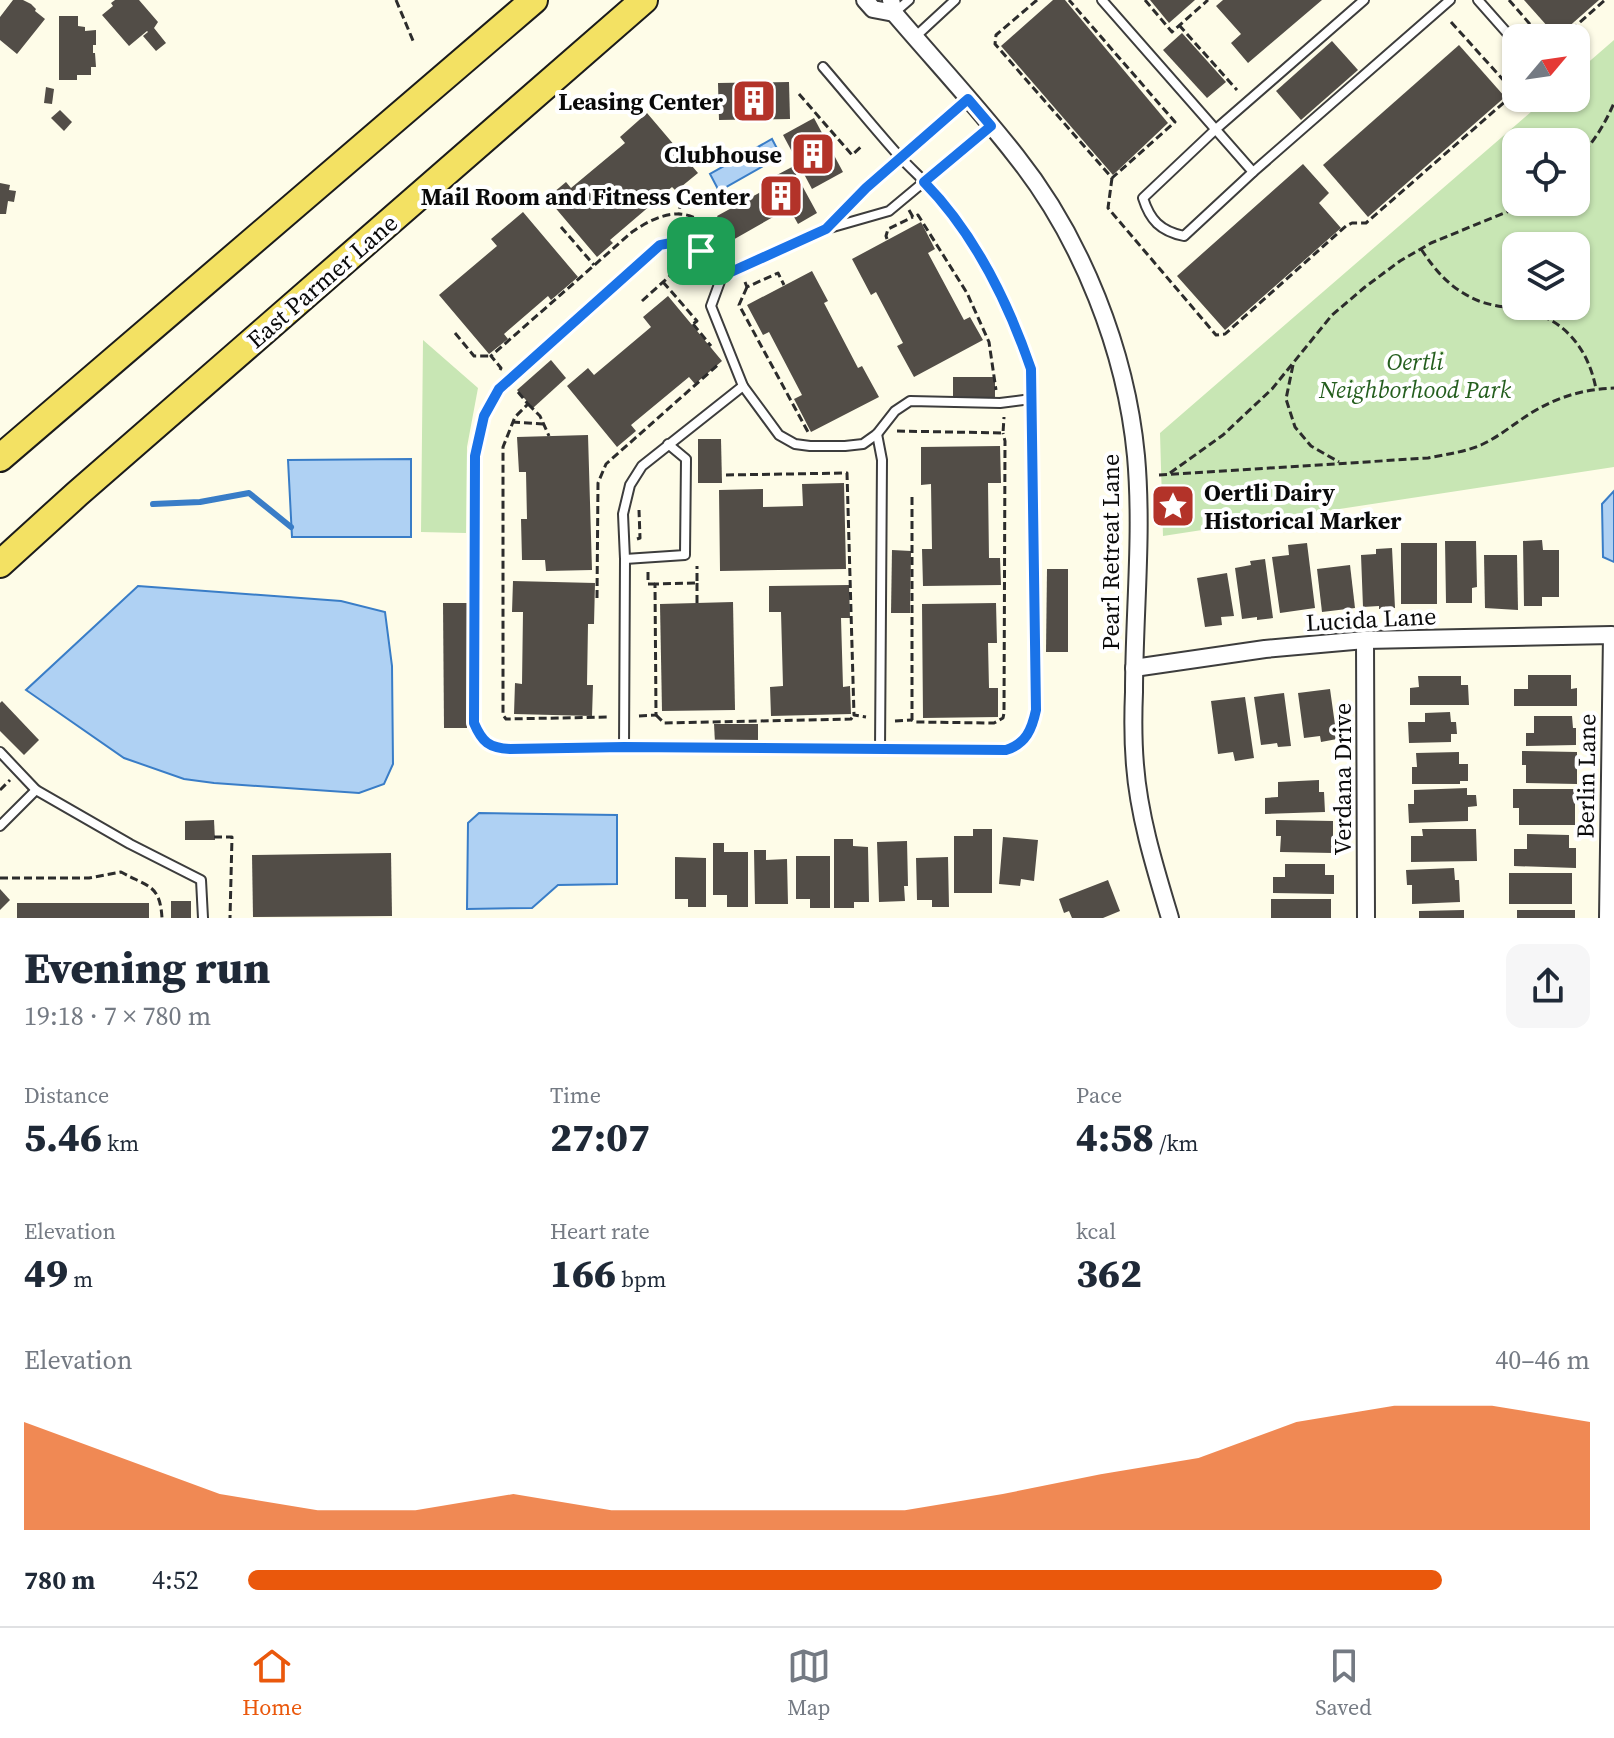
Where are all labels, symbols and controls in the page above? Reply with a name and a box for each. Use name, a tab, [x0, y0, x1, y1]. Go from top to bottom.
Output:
north arrow	[1502, 24, 1590, 112]
map controls	[1502, 24, 1590, 320]
building icon: Leasing Center	[730, 77, 778, 125]
place label: Leasing Center	[558, 85, 724, 118]
button: locate	[1502, 128, 1590, 216]
building icon: Clubhouse	[789, 130, 837, 178]
place label: Clubhouse	[664, 138, 782, 171]
building icon: Mail Room and Fitness Center	[757, 172, 805, 220]
place label: Mail Room and Fitness Center	[421, 180, 751, 213]
street label: East Parmer Lane	[240, 206, 404, 356]
pin	[667, 217, 735, 285]
icon: arrive	[679, 229, 723, 273]
button: layers	[1502, 232, 1590, 320]
park label: Oertli Neighborhood Park	[1318, 345, 1512, 406]
street label: Pearl Retreat Lane	[1094, 454, 1127, 650]
place label: Oertli Dairy Historical Marker	[1204, 476, 1402, 537]
place icon: Oertli Dairy Historical Marker	[1149, 482, 1197, 530]
street label: Lucida Lane	[1305, 599, 1437, 639]
street label: Verdana Drive	[1326, 703, 1359, 855]
street label: Berlin Lane	[1568, 713, 1604, 839]
text: Evening run	[24, 937, 270, 998]
button: share	[1506, 944, 1590, 1028]
text: 19:18 · 7 × 780 m	[24, 998, 211, 1034]
text: Distance	[24, 1080, 109, 1110]
text: Time	[550, 1080, 601, 1110]
text: Pace	[1076, 1080, 1122, 1110]
text: 5.46	[24, 1110, 102, 1164]
text: 27:07	[550, 1110, 650, 1164]
text: 4:58	[1076, 1110, 1154, 1164]
text: km	[102, 1128, 139, 1158]
text: /km	[1154, 1128, 1198, 1158]
text: Elevation	[24, 1216, 116, 1246]
text: Heart rate	[550, 1216, 650, 1246]
text: kcal	[1076, 1216, 1116, 1246]
text: 49	[24, 1246, 68, 1300]
text: 166	[550, 1246, 616, 1300]
text: 362	[1076, 1246, 1142, 1300]
text: m	[68, 1264, 93, 1294]
text: bpm	[616, 1264, 666, 1294]
text: Elevation	[24, 1342, 133, 1378]
text: 40–46 m	[1495, 1342, 1590, 1378]
text: 780 m	[24, 1562, 95, 1598]
text: 4:52	[152, 1562, 199, 1598]
tab: Home	[242, 1644, 302, 1722]
tab: Map	[787, 1644, 831, 1722]
tab: Saved	[1315, 1644, 1372, 1722]

